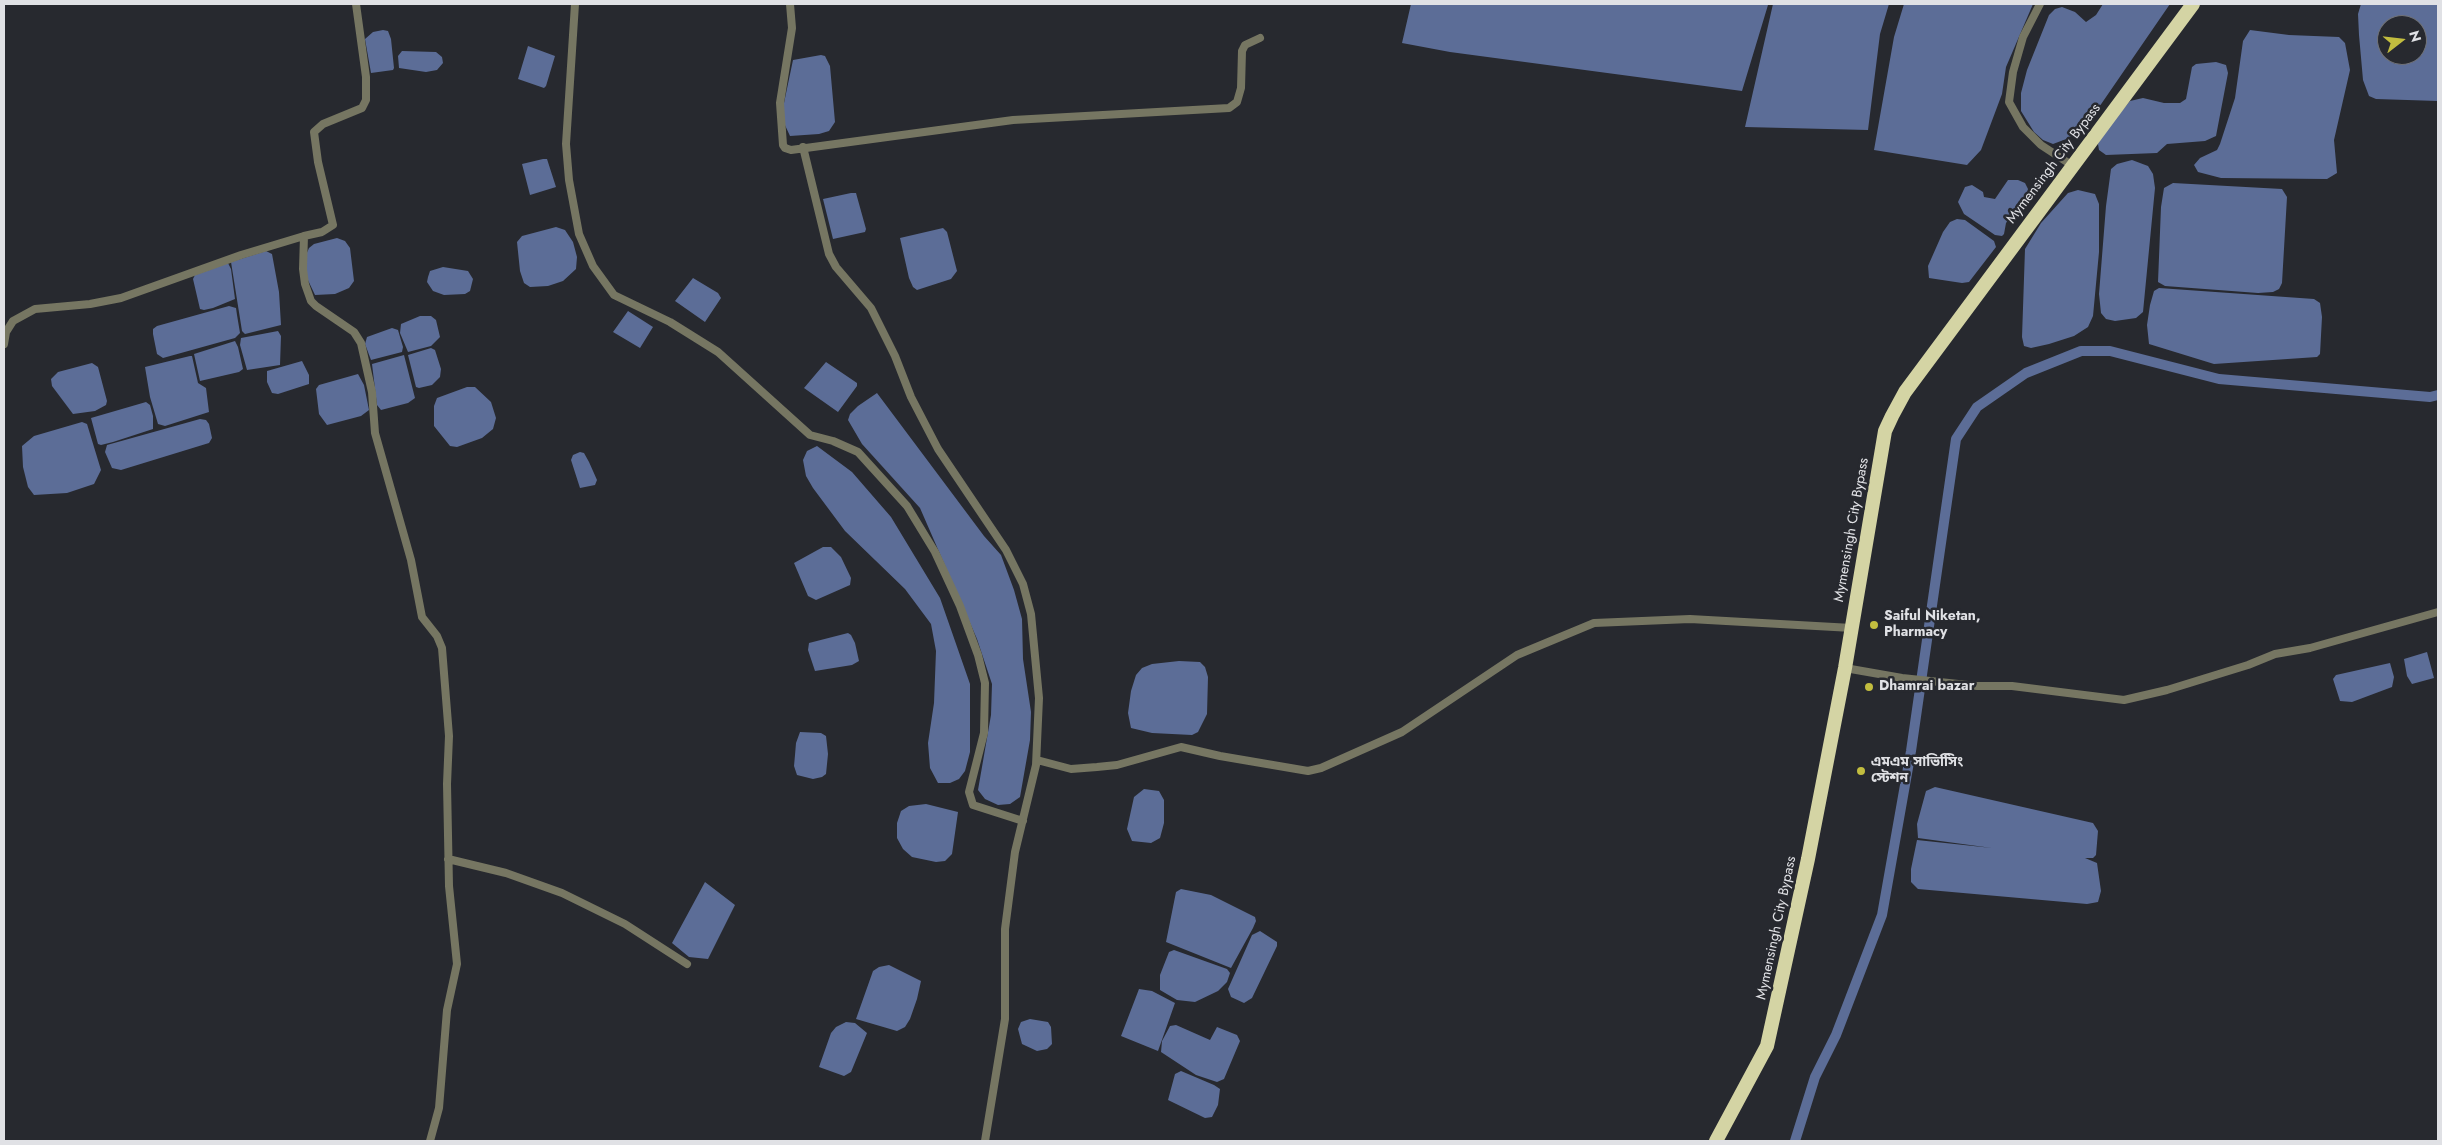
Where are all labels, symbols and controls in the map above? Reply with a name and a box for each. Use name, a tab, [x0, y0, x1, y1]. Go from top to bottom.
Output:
north arrow	[2377, 15, 2427, 65]
text: N	[2404, 28, 2427, 44]
street label: Mymensingh City Bypass	[2003, 101, 2105, 227]
street label: Mymensingh City Bypass	[1831, 457, 1873, 603]
place label: Saiful Niketan, Pharmacy	[1884, 609, 1980, 642]
marker: Saiful Niketan, Pharmacy	[1868, 619, 1880, 631]
place label: Dhamrai bazar	[1879, 679, 1974, 695]
marker: Dhamrai bazar	[1863, 681, 1875, 693]
place label: এমএম সাভ‌িসি‌িং স্ট‌েশন	[1871, 755, 1963, 788]
marker: এমএম সাভ‌িসি‌িং স্ট‌েশন	[1855, 765, 1867, 777]
street label: Mymensingh City Bypass	[1754, 855, 1800, 1001]

